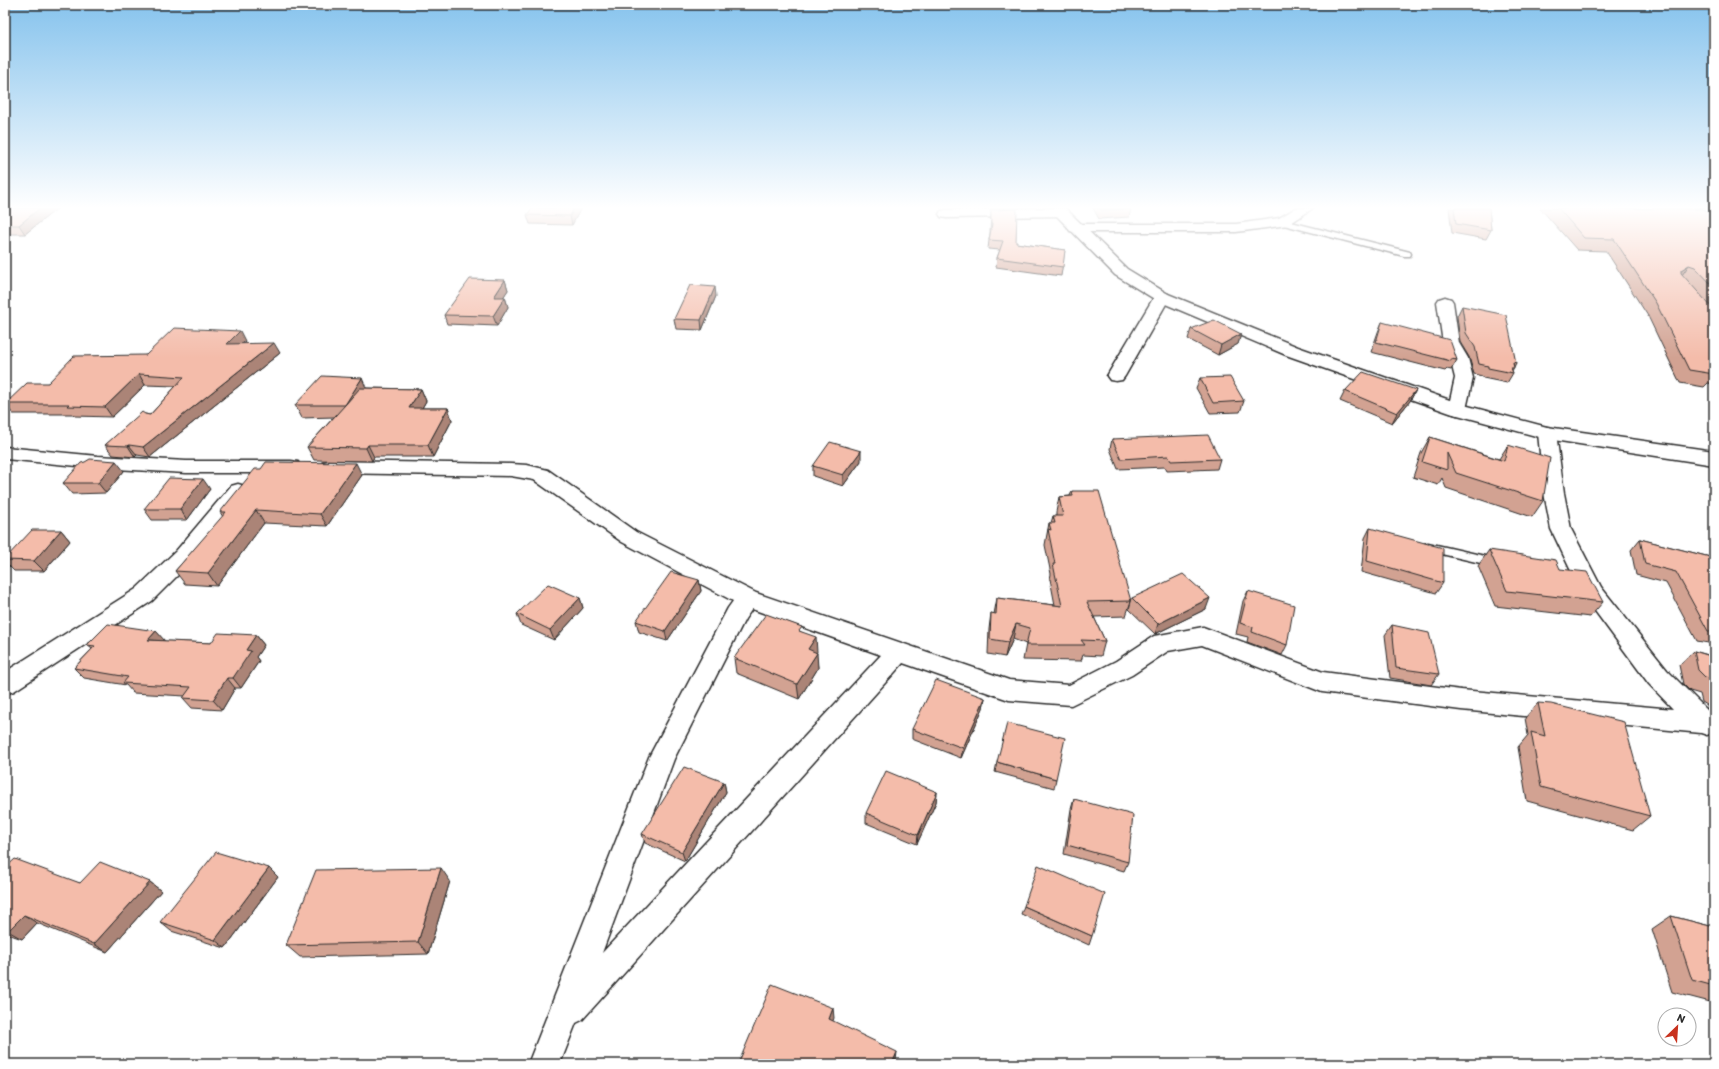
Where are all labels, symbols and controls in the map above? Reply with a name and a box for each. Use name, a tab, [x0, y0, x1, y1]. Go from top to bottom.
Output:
north arrow	[1657, 1007, 1697, 1047]
text: N	[1675, 1011, 1687, 1026]

